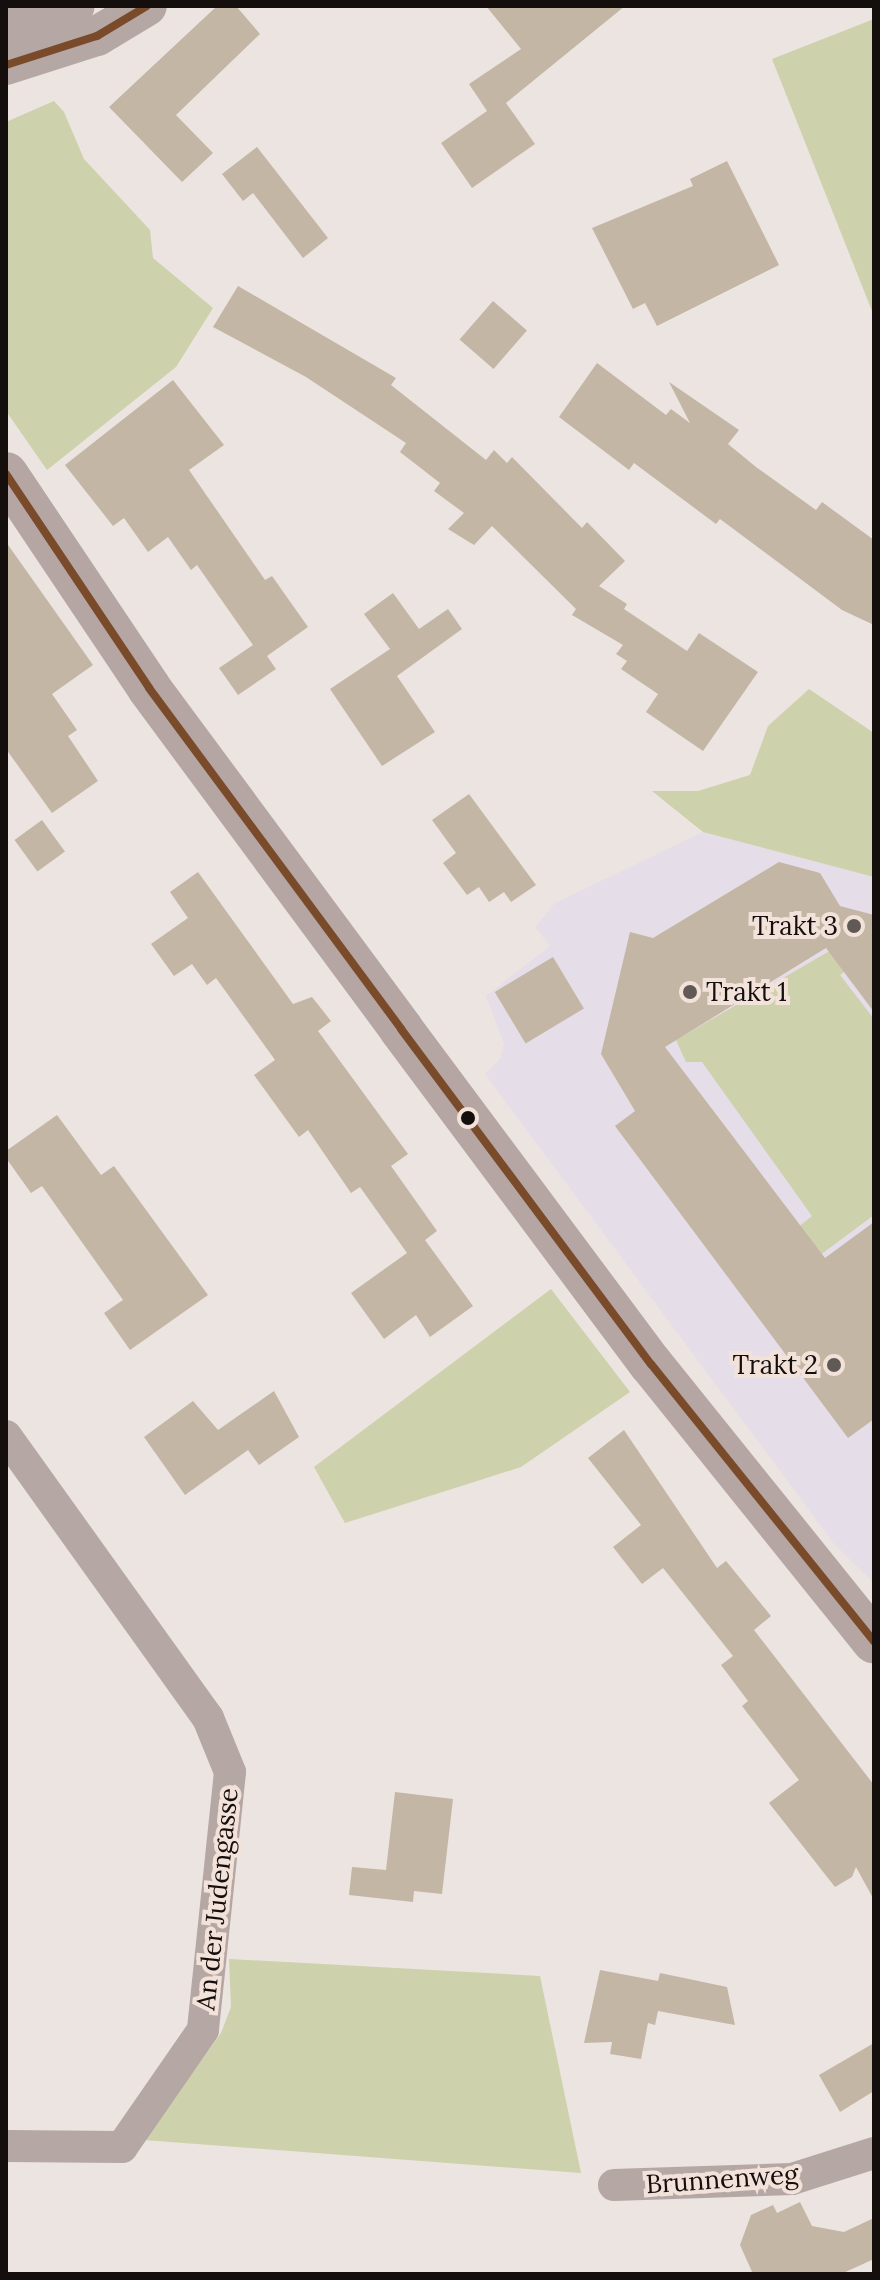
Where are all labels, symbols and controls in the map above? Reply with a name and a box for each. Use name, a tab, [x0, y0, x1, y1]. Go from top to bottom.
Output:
place label: Trakt 3	[752, 910, 838, 942]
marker: Trakt 3	[845, 917, 863, 935]
place label: Trakt 1	[706, 976, 787, 1008]
marker: Trakt 1	[681, 983, 699, 1001]
unlabelled marker	[460, 1110, 476, 1126]
place label: Trakt 2	[732, 1349, 818, 1381]
marker: Trakt 2	[825, 1356, 843, 1374]
street label: An der Judengasse	[190, 1786, 244, 2012]
street label: Brunnenweg	[645, 2158, 799, 2200]

